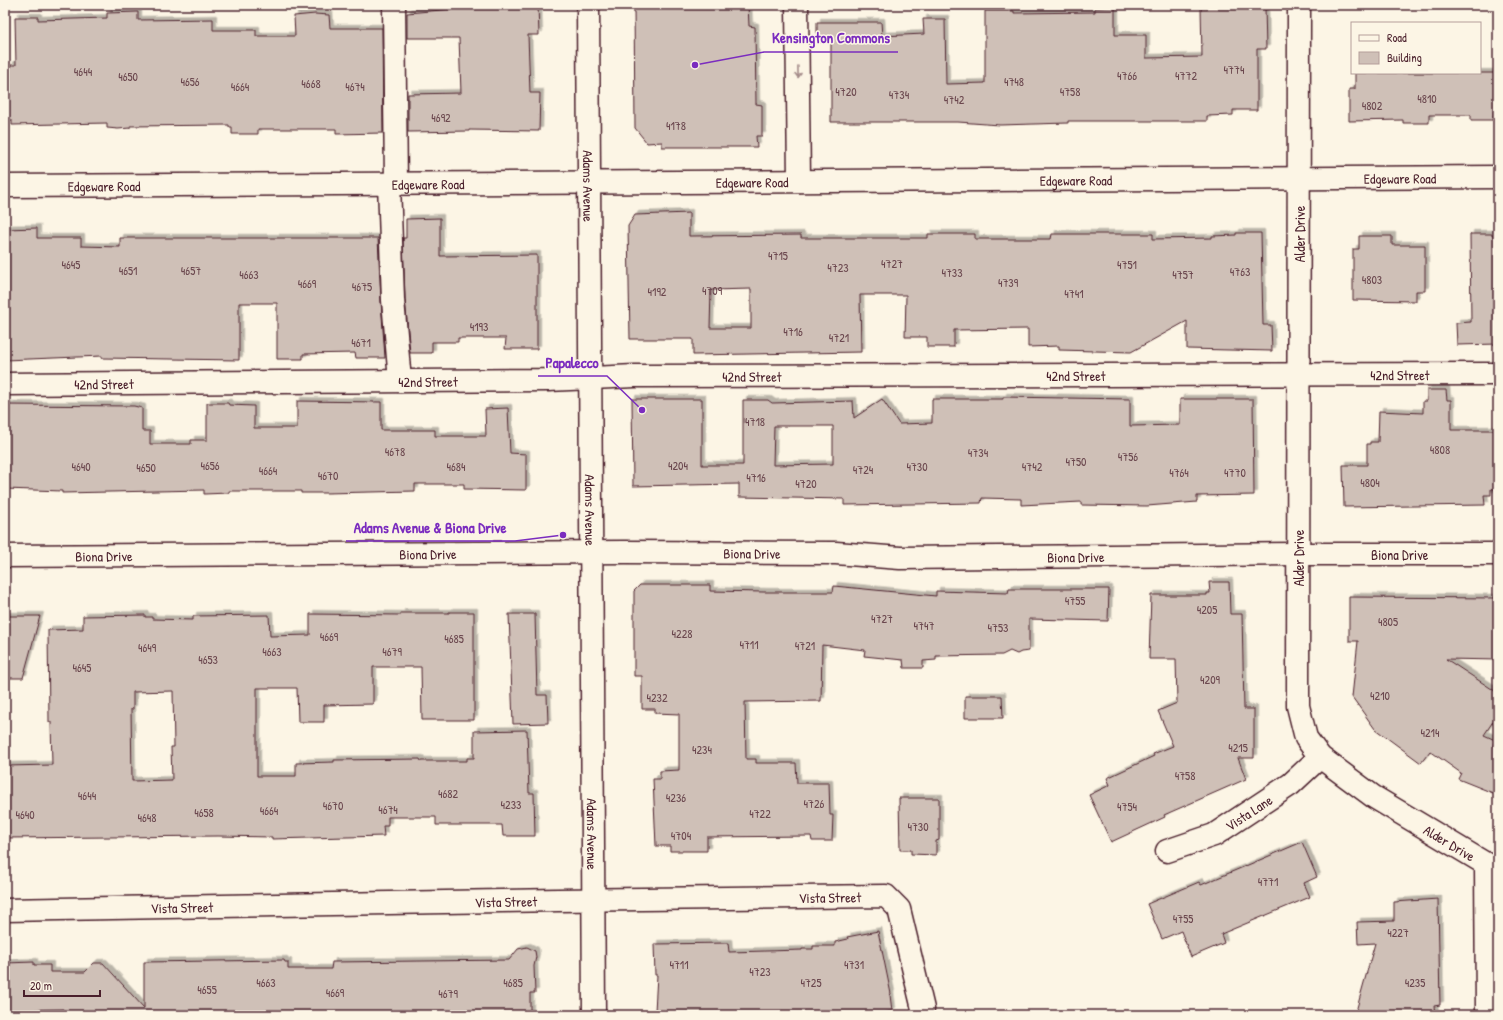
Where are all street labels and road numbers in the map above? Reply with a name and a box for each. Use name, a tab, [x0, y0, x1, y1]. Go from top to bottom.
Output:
street label: Adams Avenue	[579, 150, 599, 222]
street label: Edgeware Road	[1364, 168, 1437, 188]
street label: Edgeware Road	[1040, 170, 1113, 190]
street label: Edgeware Road	[716, 172, 789, 192]
street label: Edgeware Road	[392, 174, 465, 194]
street label: Edgeware Road	[68, 176, 141, 196]
street label: Alder Drive	[1290, 205, 1309, 262]
street label: 42nd Street	[1046, 365, 1106, 385]
street label: 42nd Street	[1370, 365, 1430, 384]
street label: 42nd Street	[722, 366, 782, 385]
street label: 42nd Street	[398, 371, 458, 391]
street label: 42nd Street	[74, 374, 134, 393]
street label: Adams Avenue	[581, 474, 601, 546]
street label: Alder Drive	[1289, 529, 1308, 586]
street label: Biona Drive	[723, 543, 781, 562]
street label: Biona Drive	[399, 544, 457, 563]
street label: Biona Drive	[1371, 545, 1429, 564]
street label: Biona Drive	[75, 546, 133, 565]
street label: Biona Drive	[1047, 546, 1105, 566]
street label: Vista Lane	[1221, 789, 1276, 835]
street label: Adams Avenue	[583, 798, 603, 870]
street label: Alder Drive	[1421, 820, 1479, 865]
street label: Vista Street	[798, 887, 861, 907]
street label: Vista Street	[474, 891, 538, 911]
street label: Vista Street	[150, 897, 214, 917]

